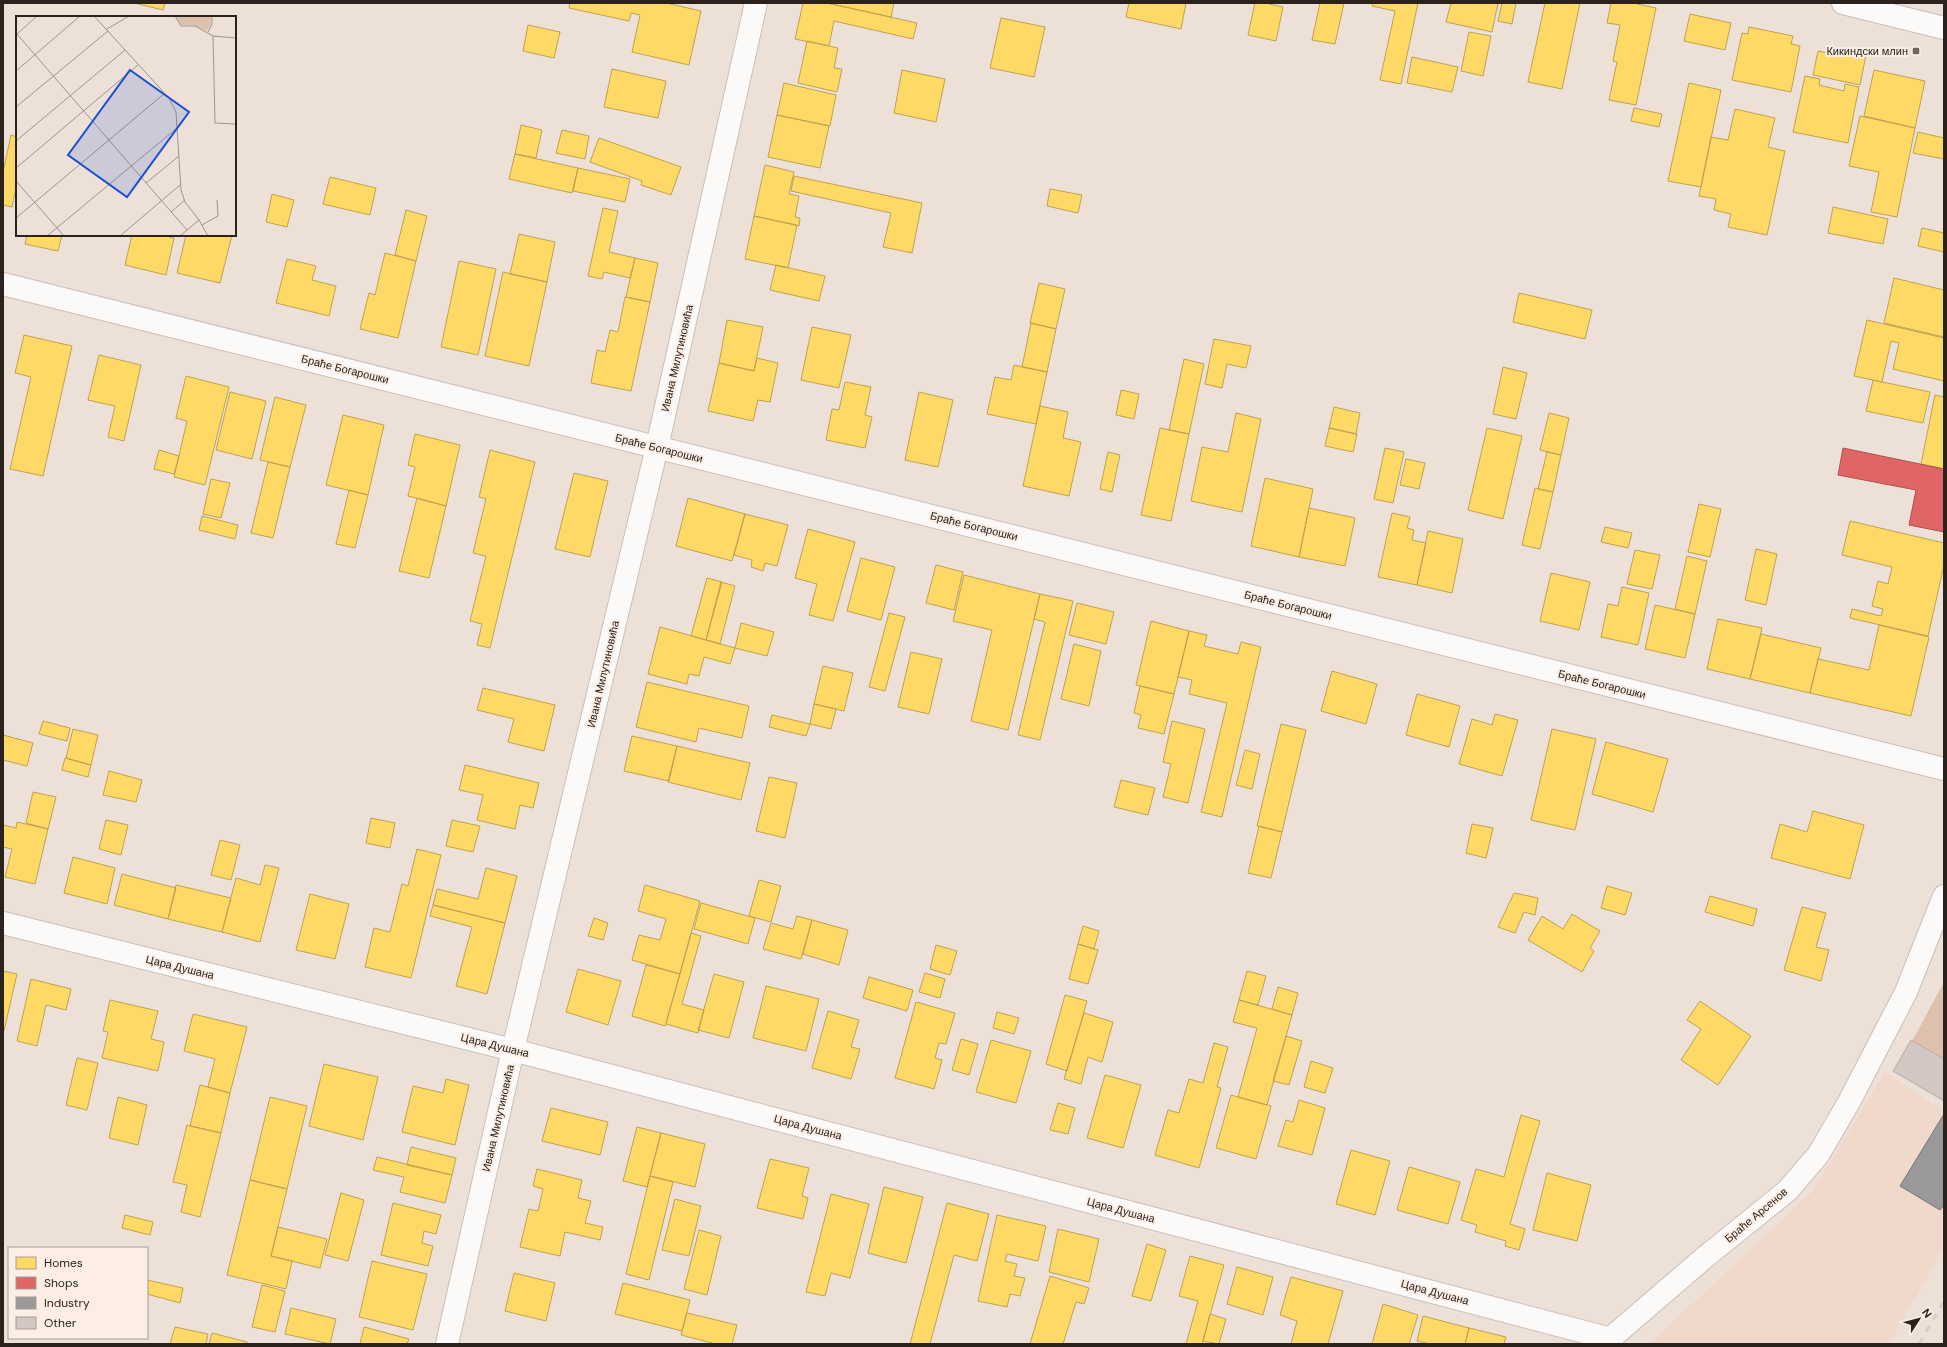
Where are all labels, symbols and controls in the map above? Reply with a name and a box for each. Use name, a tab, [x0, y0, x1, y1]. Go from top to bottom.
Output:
inset map	[16, 16, 236, 236]
place label: Кикиндски млин	[1826, 44, 1908, 58]
marker: Кикиндски млин	[1911, 46, 1921, 56]
street label: Ивана Милутиновића	[658, 302, 696, 413]
street label: Браће Богарошки	[300, 351, 390, 387]
street label: Браће Богарошки	[614, 430, 704, 466]
street label: Браће Богарошки	[929, 508, 1019, 544]
street label: Браће Богарошки	[1243, 587, 1333, 623]
street label: Ивана Милутиновића	[584, 618, 622, 729]
street label: Браће Богарошки	[1557, 666, 1647, 702]
street label: Цара Душана	[144, 952, 217, 982]
street label: Цара Душана	[459, 1030, 532, 1060]
street label: Ивана Милутиновића	[479, 1062, 517, 1173]
street label: Цара Душана	[772, 1111, 844, 1143]
street label: Браће Арсенов	[1722, 1185, 1790, 1245]
street label: Цара Душана	[1085, 1194, 1157, 1226]
legend	[8, 1247, 148, 1339]
text: Homes	[44, 1255, 83, 1271]
text: Shops	[44, 1275, 79, 1291]
street label: Цара Душана	[1399, 1276, 1471, 1308]
text: Industry	[44, 1295, 90, 1311]
north arrow	[1899, 1299, 1939, 1339]
text: N	[1919, 1306, 1935, 1320]
text: Other	[44, 1315, 77, 1331]

